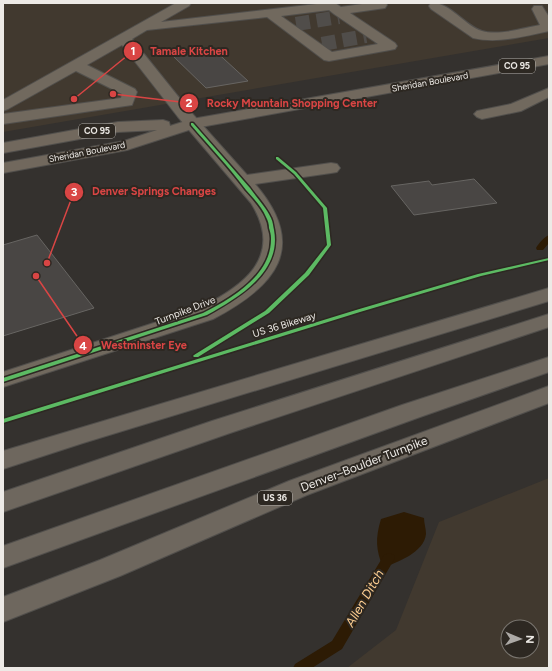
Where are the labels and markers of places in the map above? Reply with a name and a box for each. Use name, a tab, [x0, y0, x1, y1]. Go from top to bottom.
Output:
callout: Tamale Kitchen	[123, 40, 236, 63]
callout: Rocky Mountain Shopping Center	[179, 91, 385, 114]
callout: Denver Springs Changes	[64, 180, 224, 203]
callout: Westminster Eye	[73, 334, 195, 357]

